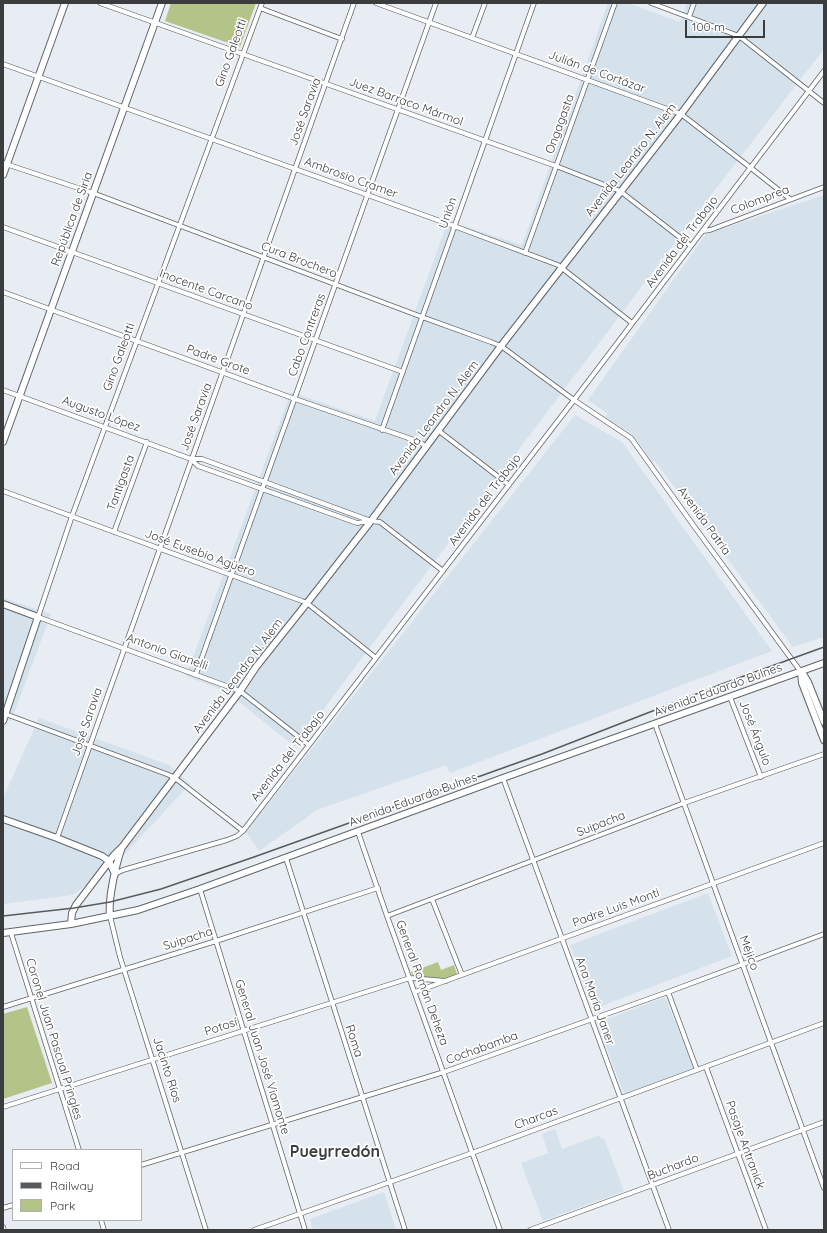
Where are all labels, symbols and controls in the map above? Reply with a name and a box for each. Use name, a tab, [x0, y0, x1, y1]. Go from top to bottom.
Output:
scale bar	[687, 12, 767, 38]
street label: Gino Galeotti	[212, 17, 250, 89]
text: 100 m	[692, 19, 725, 34]
street label: Julián de Cortázar	[546, 48, 648, 96]
street label: Juez Barraco Mármol	[347, 75, 465, 129]
street label: José Saravia	[286, 76, 324, 148]
street label: Ongagasta	[543, 92, 577, 156]
street label: Avenida Leandro N. Alem	[582, 101, 680, 219]
street label: Ambrosio Cramer	[302, 154, 400, 202]
street label: República de Siria	[48, 170, 96, 268]
street label: Colomprea	[729, 182, 791, 218]
street label: Avenida del Trabajo	[643, 193, 721, 291]
street label: Unión	[436, 195, 460, 231]
street label: Cura Brochero	[259, 239, 339, 281]
street label: Inocente Carcano	[157, 266, 255, 314]
street label: Cabo Contreras	[285, 291, 329, 379]
street label: Gino Galeotti	[100, 321, 138, 393]
street label: Padre Grote	[184, 342, 252, 378]
street label: Avenida Leandro N. Alem	[386, 358, 482, 478]
street label: José Saravia	[177, 381, 215, 453]
street label: Augusto López	[60, 393, 142, 435]
street label: Avenida del Trabajo	[446, 451, 524, 549]
street label: Tantigasta	[104, 453, 138, 513]
street label: Avenida Patria	[674, 484, 734, 558]
street label: José Eusebio Agüero	[143, 526, 257, 580]
street label: Avenida Leandro N. Alem	[190, 616, 286, 736]
street label: Antonio Gianelli	[124, 631, 210, 673]
street label: Avenida Eduardo Bulnes	[652, 660, 784, 720]
street label: José Saravia	[69, 686, 105, 758]
street label: José Ángulo	[736, 698, 774, 768]
street label: Avenida del Trabajo	[248, 708, 328, 804]
street label: Avenida Eduardo Bulnes	[347, 770, 479, 830]
street label: Suipacha	[575, 808, 627, 840]
street label: Padre Luis Monti	[571, 886, 661, 930]
street label: General Román Deheza	[393, 918, 451, 1048]
street label: Suipacha	[162, 924, 214, 954]
street label: Méjico	[736, 934, 762, 972]
street label: Ana María Janer	[572, 955, 618, 1047]
street label: Coronel Juan Pascual Pringles	[23, 957, 85, 1121]
street label: General Juan José Viamonte	[232, 978, 292, 1136]
street label: Potosí	[203, 1015, 239, 1039]
street label: Roma	[342, 1023, 366, 1059]
street label: Cochabamba	[444, 1028, 520, 1068]
street label: Jacinto Ríos	[150, 1036, 184, 1104]
street label: Pasaje Antranick	[722, 1099, 768, 1191]
street label: Charcas	[512, 1103, 560, 1133]
district label: Pueyrredón	[290, 1142, 380, 1162]
legend	[12, 1149, 142, 1221]
street label: Buchardo	[645, 1151, 701, 1183]
text: Road	[50, 1158, 80, 1173]
text: Railway	[50, 1178, 94, 1193]
text: Park	[50, 1198, 75, 1213]

